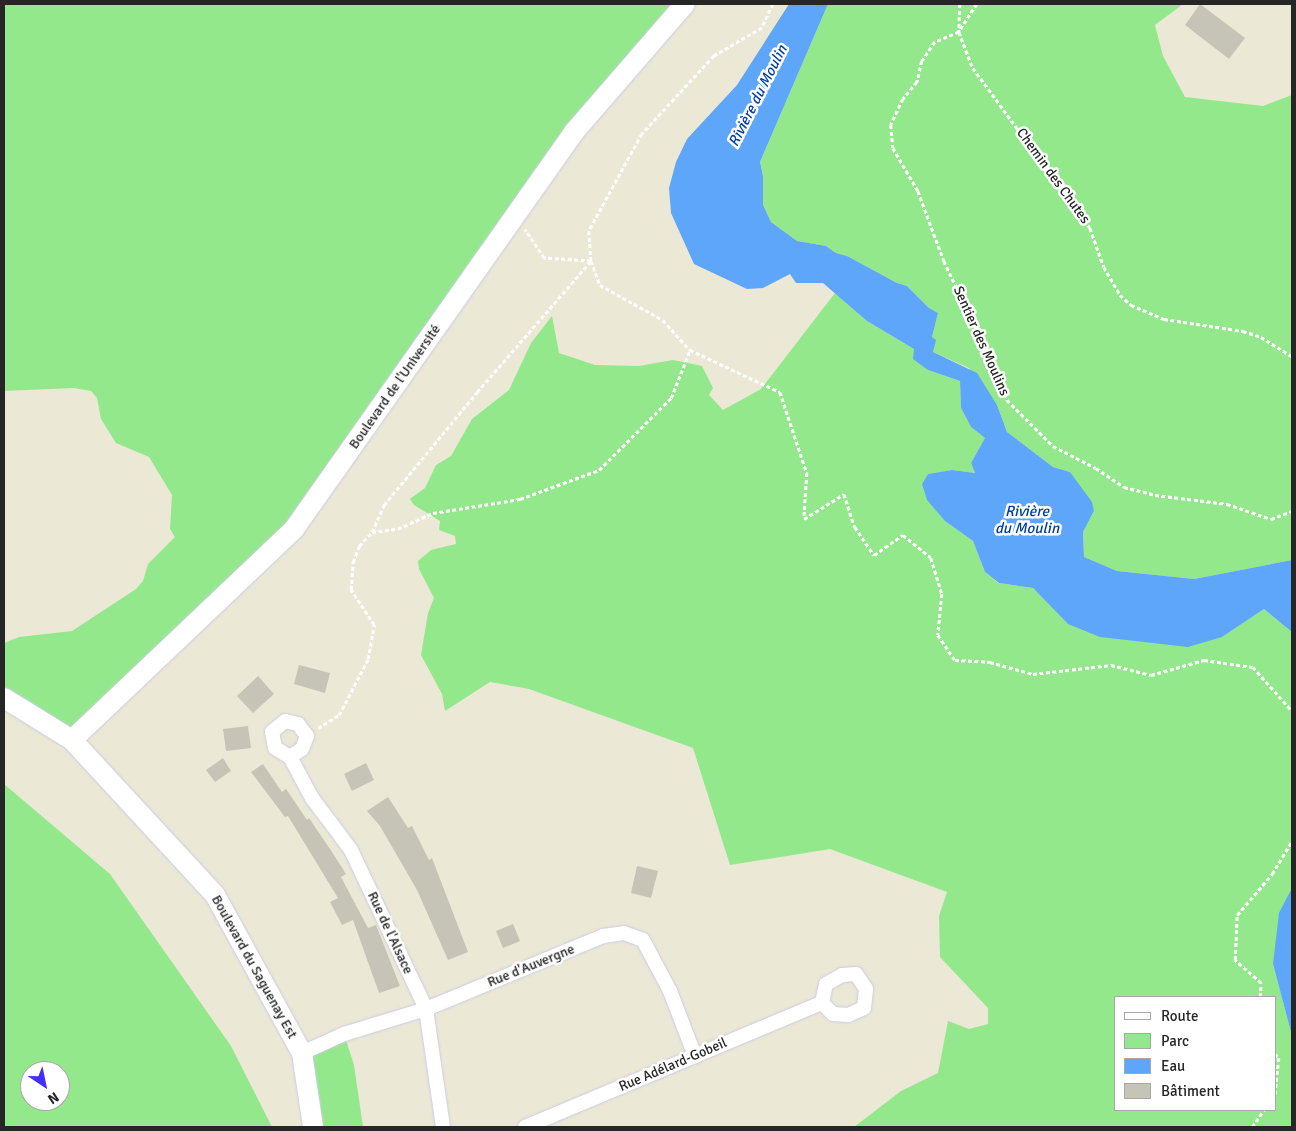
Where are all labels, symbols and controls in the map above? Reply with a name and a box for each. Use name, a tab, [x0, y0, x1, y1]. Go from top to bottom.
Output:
water label: Rivière du Moulin	[725, 42, 791, 150]
street label: Chemin des Chutes	[1013, 125, 1093, 227]
street label: Sentier des Moulins	[949, 284, 1013, 398]
street label: Boulevard de l'Université	[346, 322, 444, 452]
water label: Rivière du Moulin	[995, 502, 1059, 537]
street label: Rue de l'Alsace	[364, 889, 416, 977]
street label: Boulevard du Saguenay Est	[208, 892, 300, 1042]
street label: Rue d'Auvergne	[485, 941, 577, 991]
legend	[1114, 996, 1276, 1111]
text: Route	[1161, 1007, 1198, 1025]
text: Parc	[1161, 1032, 1189, 1050]
street label: Rue Adélard-Gobeil	[616, 1035, 730, 1095]
text: Eau	[1161, 1057, 1185, 1075]
north arrow	[20, 1061, 70, 1111]
text: Bâtiment	[1161, 1082, 1220, 1100]
text: N	[44, 1088, 62, 1108]

